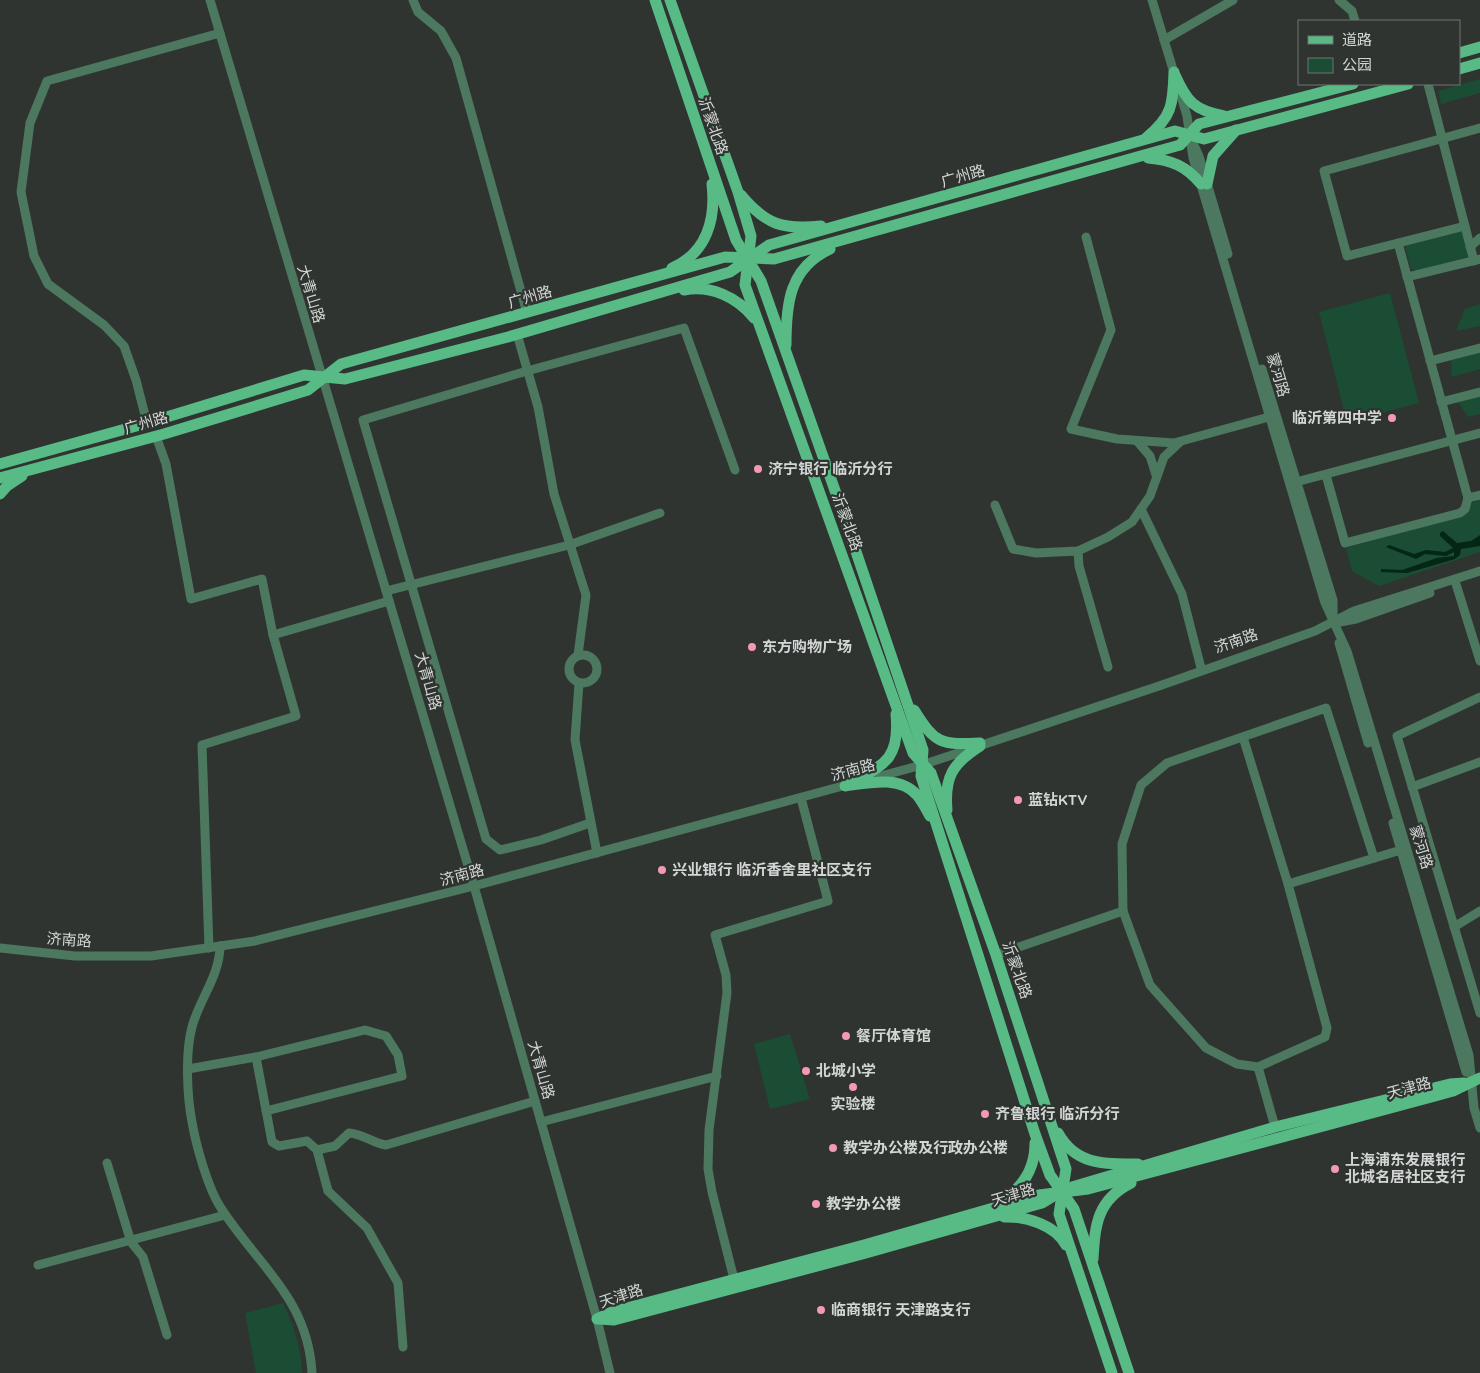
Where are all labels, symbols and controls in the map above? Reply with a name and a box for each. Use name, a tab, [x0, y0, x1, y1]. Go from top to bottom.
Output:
legend	[1298, 20, 1460, 85]
text: 道路	[1342, 30, 1372, 49]
text: 公园	[1342, 55, 1372, 74]
street label: 沂蒙北路	[695, 94, 732, 157]
street label: 广州路	[939, 160, 987, 191]
street label: 大青山路	[294, 262, 329, 325]
street label: 广州路	[506, 281, 554, 312]
street label: 蒙河路	[1263, 351, 1294, 399]
street label: 广州路	[122, 407, 170, 438]
place label: 临沂第四中学	[1292, 408, 1382, 427]
marker: 临沂第四中学	[1386, 412, 1398, 424]
place label: 济宁银行 临沂分行	[768, 459, 892, 478]
marker: 济宁银行 临沂分行	[752, 463, 764, 475]
street label: 沂蒙北路	[828, 490, 867, 553]
street label: 济南路	[1211, 624, 1260, 657]
place label: 东方购物广场	[762, 637, 852, 656]
marker: 东方购物广场	[746, 641, 758, 653]
street label: 大青山路	[411, 649, 446, 712]
street label: 济南路	[829, 755, 877, 785]
place label: 蓝钻KTV	[1028, 790, 1088, 809]
marker: 蓝钻KTV	[1012, 794, 1024, 806]
street label: 蒙河路	[1406, 823, 1437, 871]
street label: 济南路	[438, 860, 486, 890]
place label: 兴业银行 临沂香舍里社区支行	[672, 860, 871, 879]
marker: 兴业银行 临沂香舍里社区支行	[656, 864, 668, 876]
street label: 济南路	[46, 928, 92, 951]
street label: 沂蒙北路	[999, 938, 1036, 1001]
place label: 餐厅体育馆	[856, 1026, 931, 1045]
marker: 餐厅体育馆	[840, 1030, 852, 1042]
street label: 大青山路	[524, 1038, 559, 1101]
place label: 北城小学	[816, 1061, 876, 1080]
marker: 北城小学	[800, 1065, 812, 1077]
street label: 天津路	[1385, 1073, 1433, 1103]
marker: 实验楼	[847, 1081, 859, 1093]
place label: 实验楼	[830, 1094, 876, 1113]
place label: 齐鲁银行 临沂分行	[995, 1104, 1119, 1123]
marker: 齐鲁银行 临沂分行	[979, 1108, 991, 1120]
place label: 教学办公楼及行政办公楼	[843, 1138, 1008, 1157]
marker: 教学办公楼及行政办公楼	[827, 1142, 839, 1154]
place label: 上海浦东发展银行 北城名居社区支行	[1345, 1150, 1465, 1186]
marker: 上海浦东发展银行 北城名居社区支行	[1329, 1163, 1341, 1175]
street label: 天津路	[989, 1179, 1037, 1210]
place label: 教学办公楼	[826, 1194, 901, 1213]
marker: 教学办公楼	[810, 1198, 822, 1210]
street label: 天津路	[597, 1280, 645, 1312]
place label: 临商银行 天津路支行	[831, 1300, 970, 1319]
marker: 临商银行 天津路支行	[815, 1304, 827, 1316]

